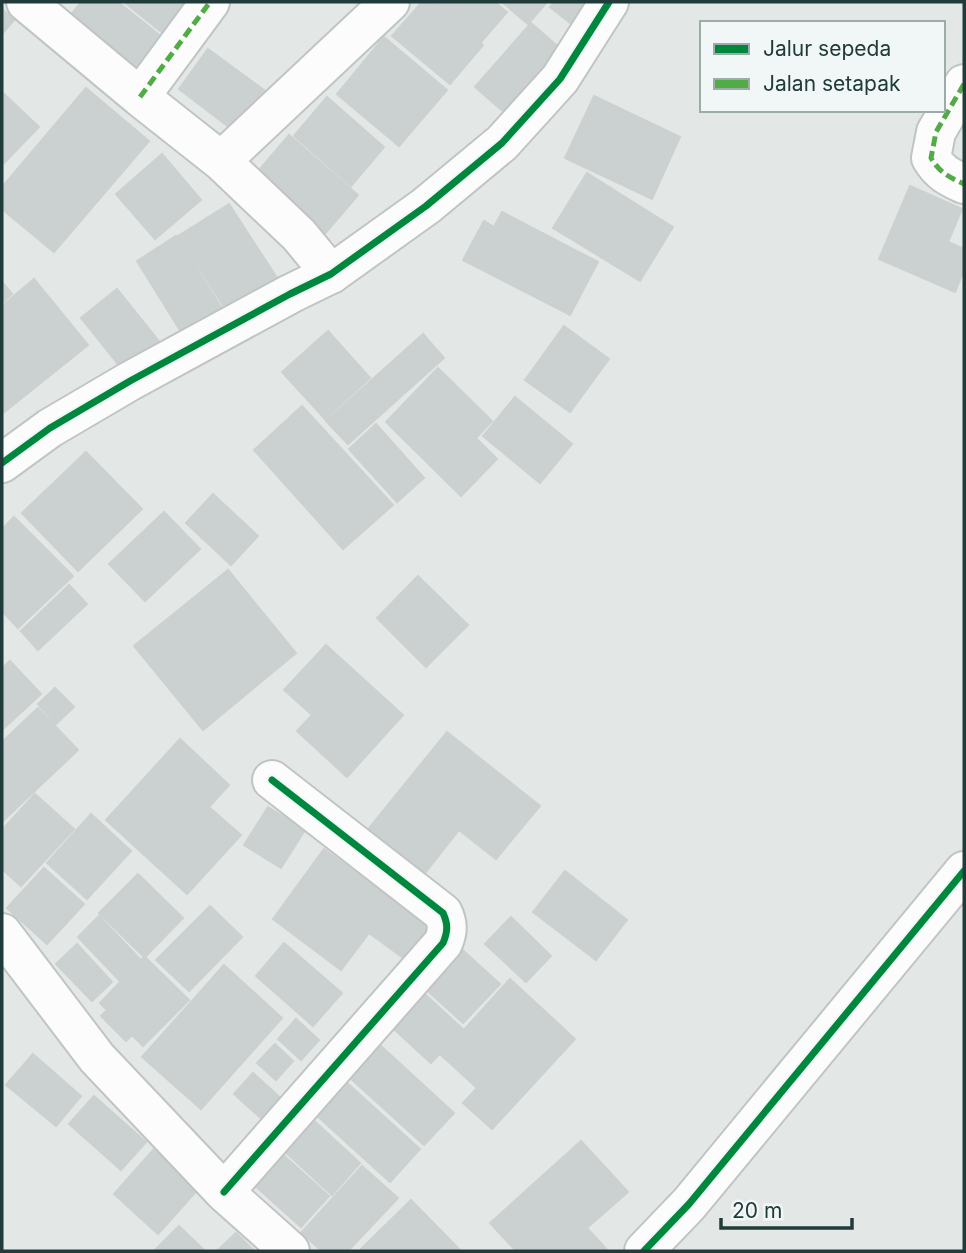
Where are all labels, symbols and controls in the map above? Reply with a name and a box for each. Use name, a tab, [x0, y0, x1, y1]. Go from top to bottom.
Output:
legend	[700, 21, 945, 112]
text: Jalur sepeda	[763, 36, 891, 61]
text: Jalan setapak	[763, 71, 901, 96]
scale bar	[721, 1186, 852, 1230]
text: 20 m	[732, 1198, 782, 1223]

